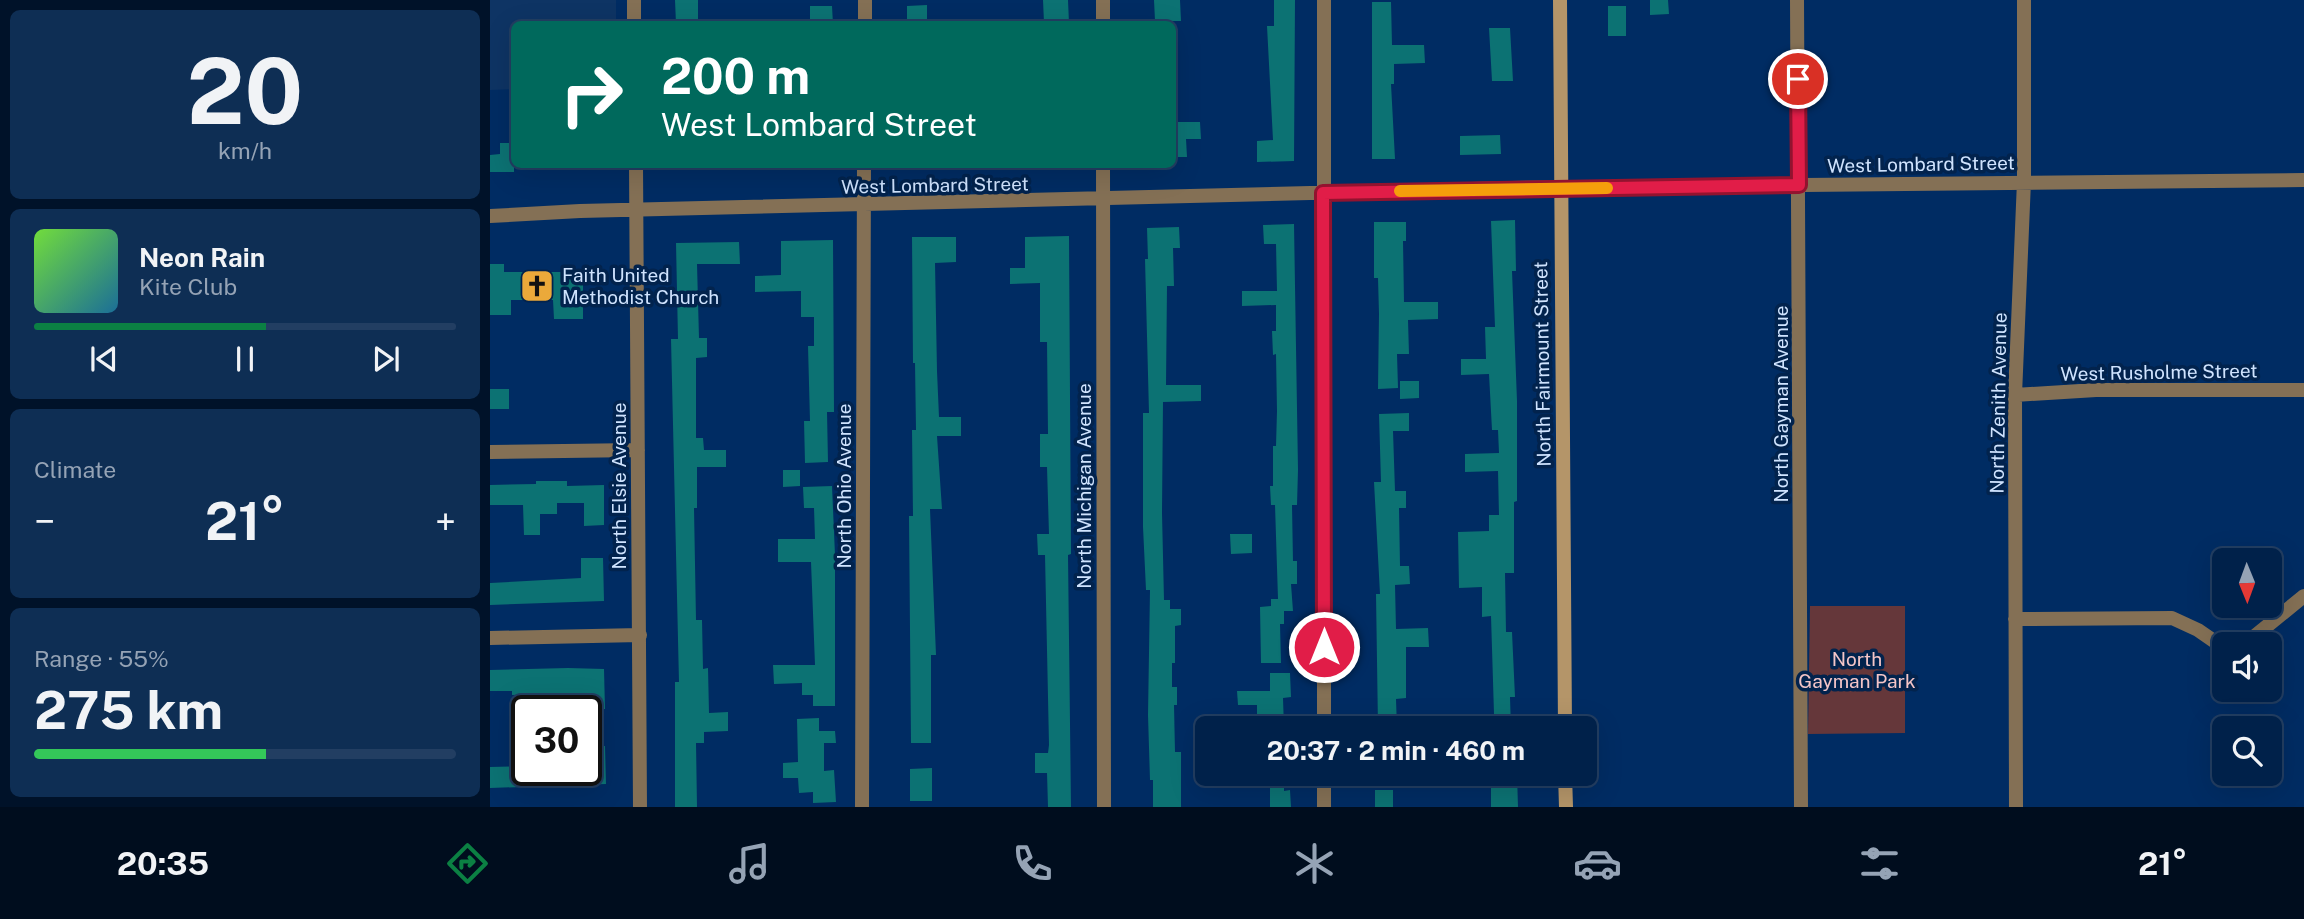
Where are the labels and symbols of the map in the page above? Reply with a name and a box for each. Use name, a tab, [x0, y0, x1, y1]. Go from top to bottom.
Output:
pin	[1768, 49, 1828, 109]
street label: West Lombard Street	[1827, 151, 2015, 177]
street label: West Lombard Street	[841, 172, 1029, 198]
street label: North Fairmount Street	[1529, 261, 1555, 467]
place label: Faith United Methodist Church	[562, 264, 719, 308]
church icon: Faith United Methodist Church	[518, 267, 556, 305]
street label: North Gayman Avenue	[1770, 305, 1792, 503]
street label: North Zenith Avenue	[1985, 312, 2011, 494]
street label: West Rusholme Street	[2060, 359, 2258, 385]
street label: North Michigan Avenue	[1073, 383, 1095, 589]
street label: North Elsie Avenue	[608, 403, 630, 569]
street label: North Ohio Avenue	[833, 403, 855, 569]
north arrow	[2212, 548, 2282, 618]
position arrow	[1287, 610, 1361, 684]
park label: North Gayman Park	[1798, 648, 1916, 692]
speed limit sign: 30	[511, 695, 602, 786]

